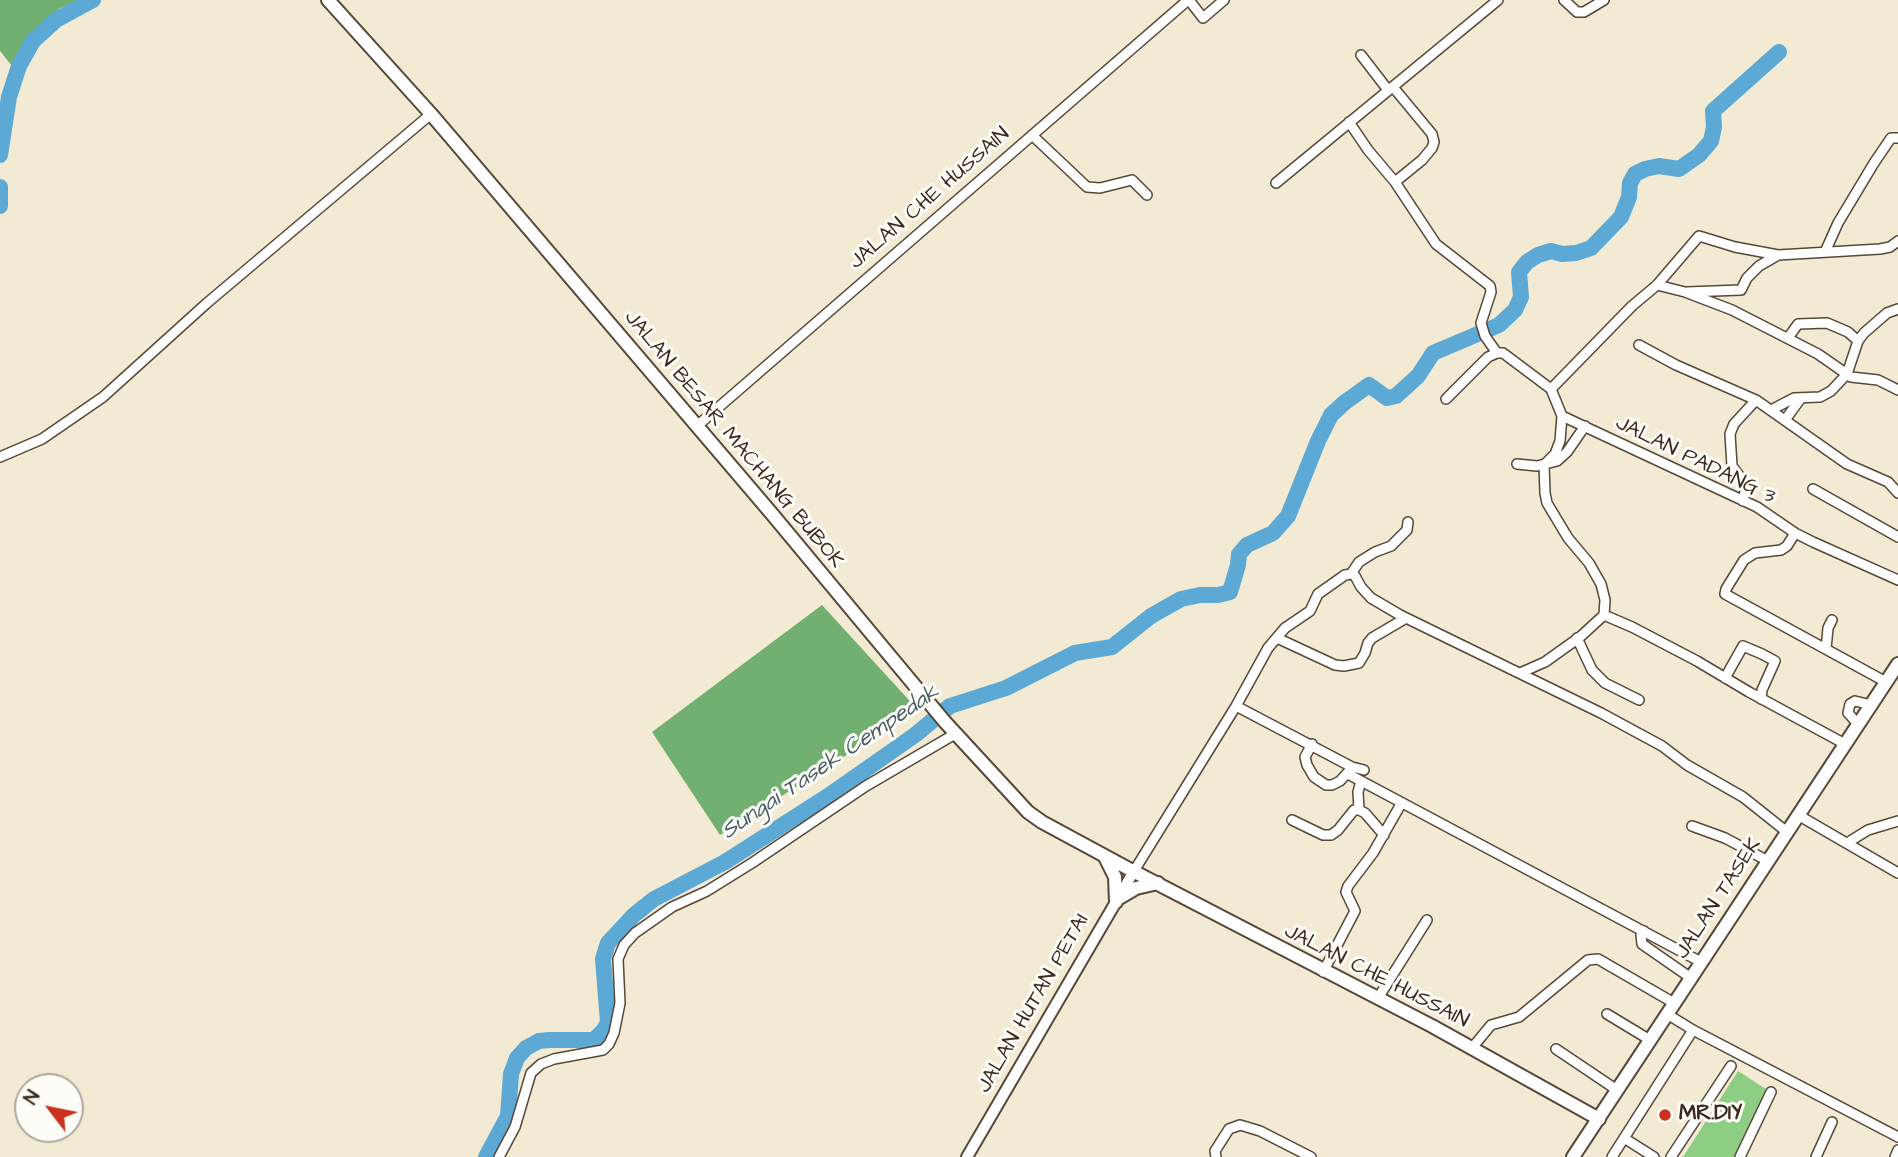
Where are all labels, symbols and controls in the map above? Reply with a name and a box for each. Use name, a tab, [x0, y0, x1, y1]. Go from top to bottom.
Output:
street label: JALAN CHE HUSSAIN	[845, 123, 1015, 275]
street label: JALAN BESAR MACHANG BUBOK	[618, 306, 848, 574]
street label: JALAN PADANG 3	[1611, 411, 1779, 511]
water label: Sungai Tasek Cempedak	[717, 680, 945, 846]
street label: JALAN TASEK	[1670, 834, 1768, 964]
street label: JALAN HUTAN PETAI	[973, 910, 1095, 1098]
street label: JALAN CHE HUSSAIN	[1279, 920, 1473, 1034]
north arrow	[14, 1073, 84, 1143]
text: N	[18, 1085, 47, 1110]
place label: MR.DIY	[1679, 1102, 1742, 1128]
marker: MR.DIY	[1657, 1107, 1673, 1123]

